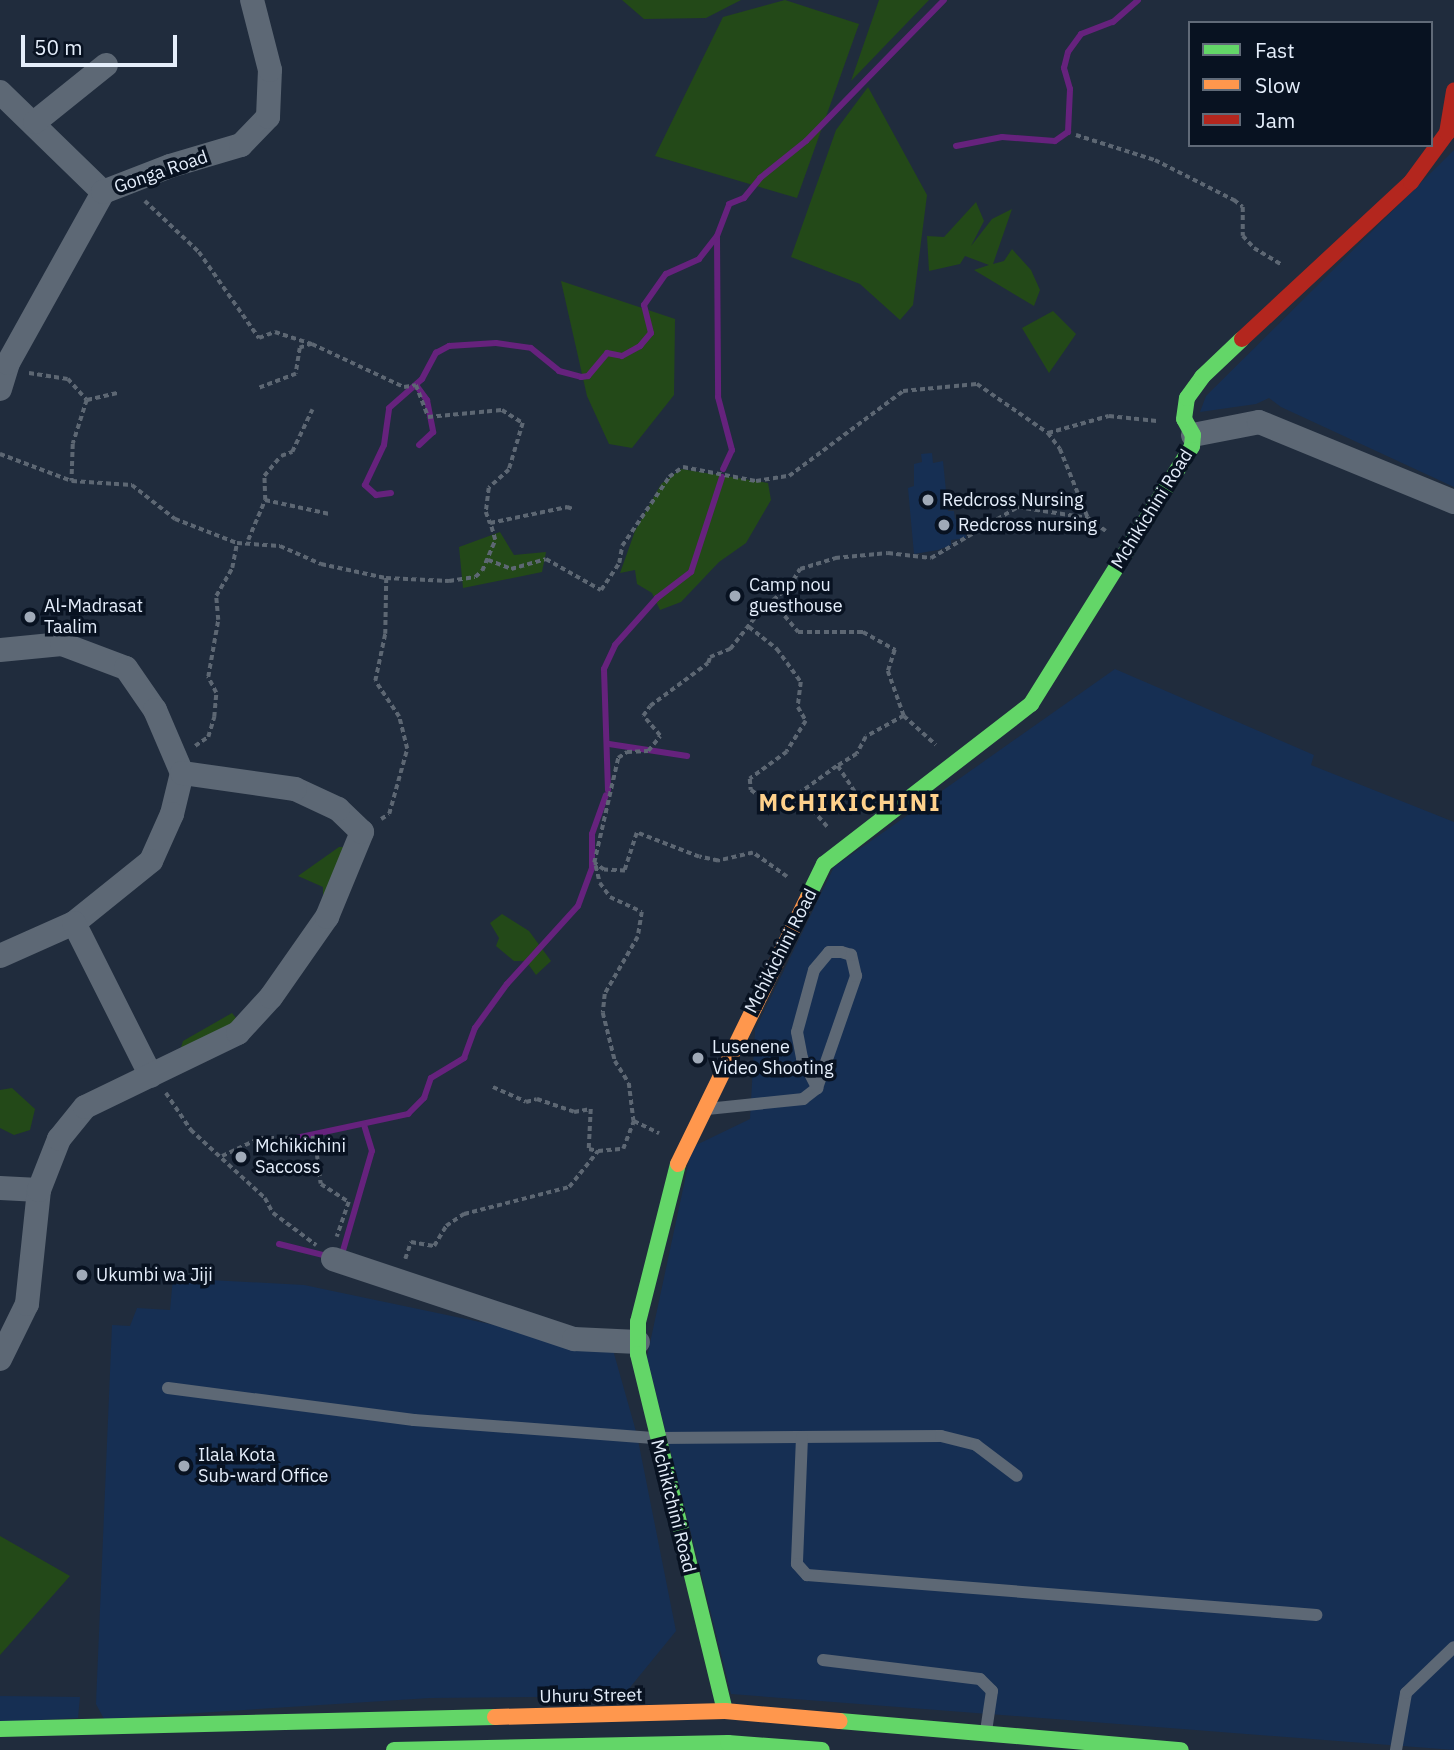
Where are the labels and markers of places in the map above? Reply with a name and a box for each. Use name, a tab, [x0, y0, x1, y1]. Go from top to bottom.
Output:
place label: Redcross Nursing	[942, 489, 1083, 511]
marker: Redcross Nursing	[920, 492, 936, 508]
place label: Redcross nursing	[958, 514, 1097, 536]
marker: Redcross nursing	[936, 517, 952, 533]
place label: Camp nou guesthouse	[749, 575, 843, 618]
marker: Camp nou guesthouse	[727, 588, 743, 604]
place label: Al-Madrasat Taalim	[44, 596, 143, 638]
marker: Al-Madrasat Taalim	[22, 609, 38, 625]
place label: Lusenene Video Shooting	[712, 1037, 833, 1080]
marker: Lusenene Video Shooting	[690, 1050, 706, 1066]
place label: Mchikichini Saccoss	[255, 1136, 346, 1178]
marker: Mchikichini Saccoss	[233, 1149, 249, 1165]
place label: Ukumbi wa Jiji	[96, 1264, 213, 1286]
marker: Ukumbi wa Jiji	[74, 1267, 90, 1283]
place label: Ilala Kota Sub-ward Office	[198, 1445, 328, 1488]
marker: Ilala Kota Sub-ward Office	[176, 1458, 192, 1474]

